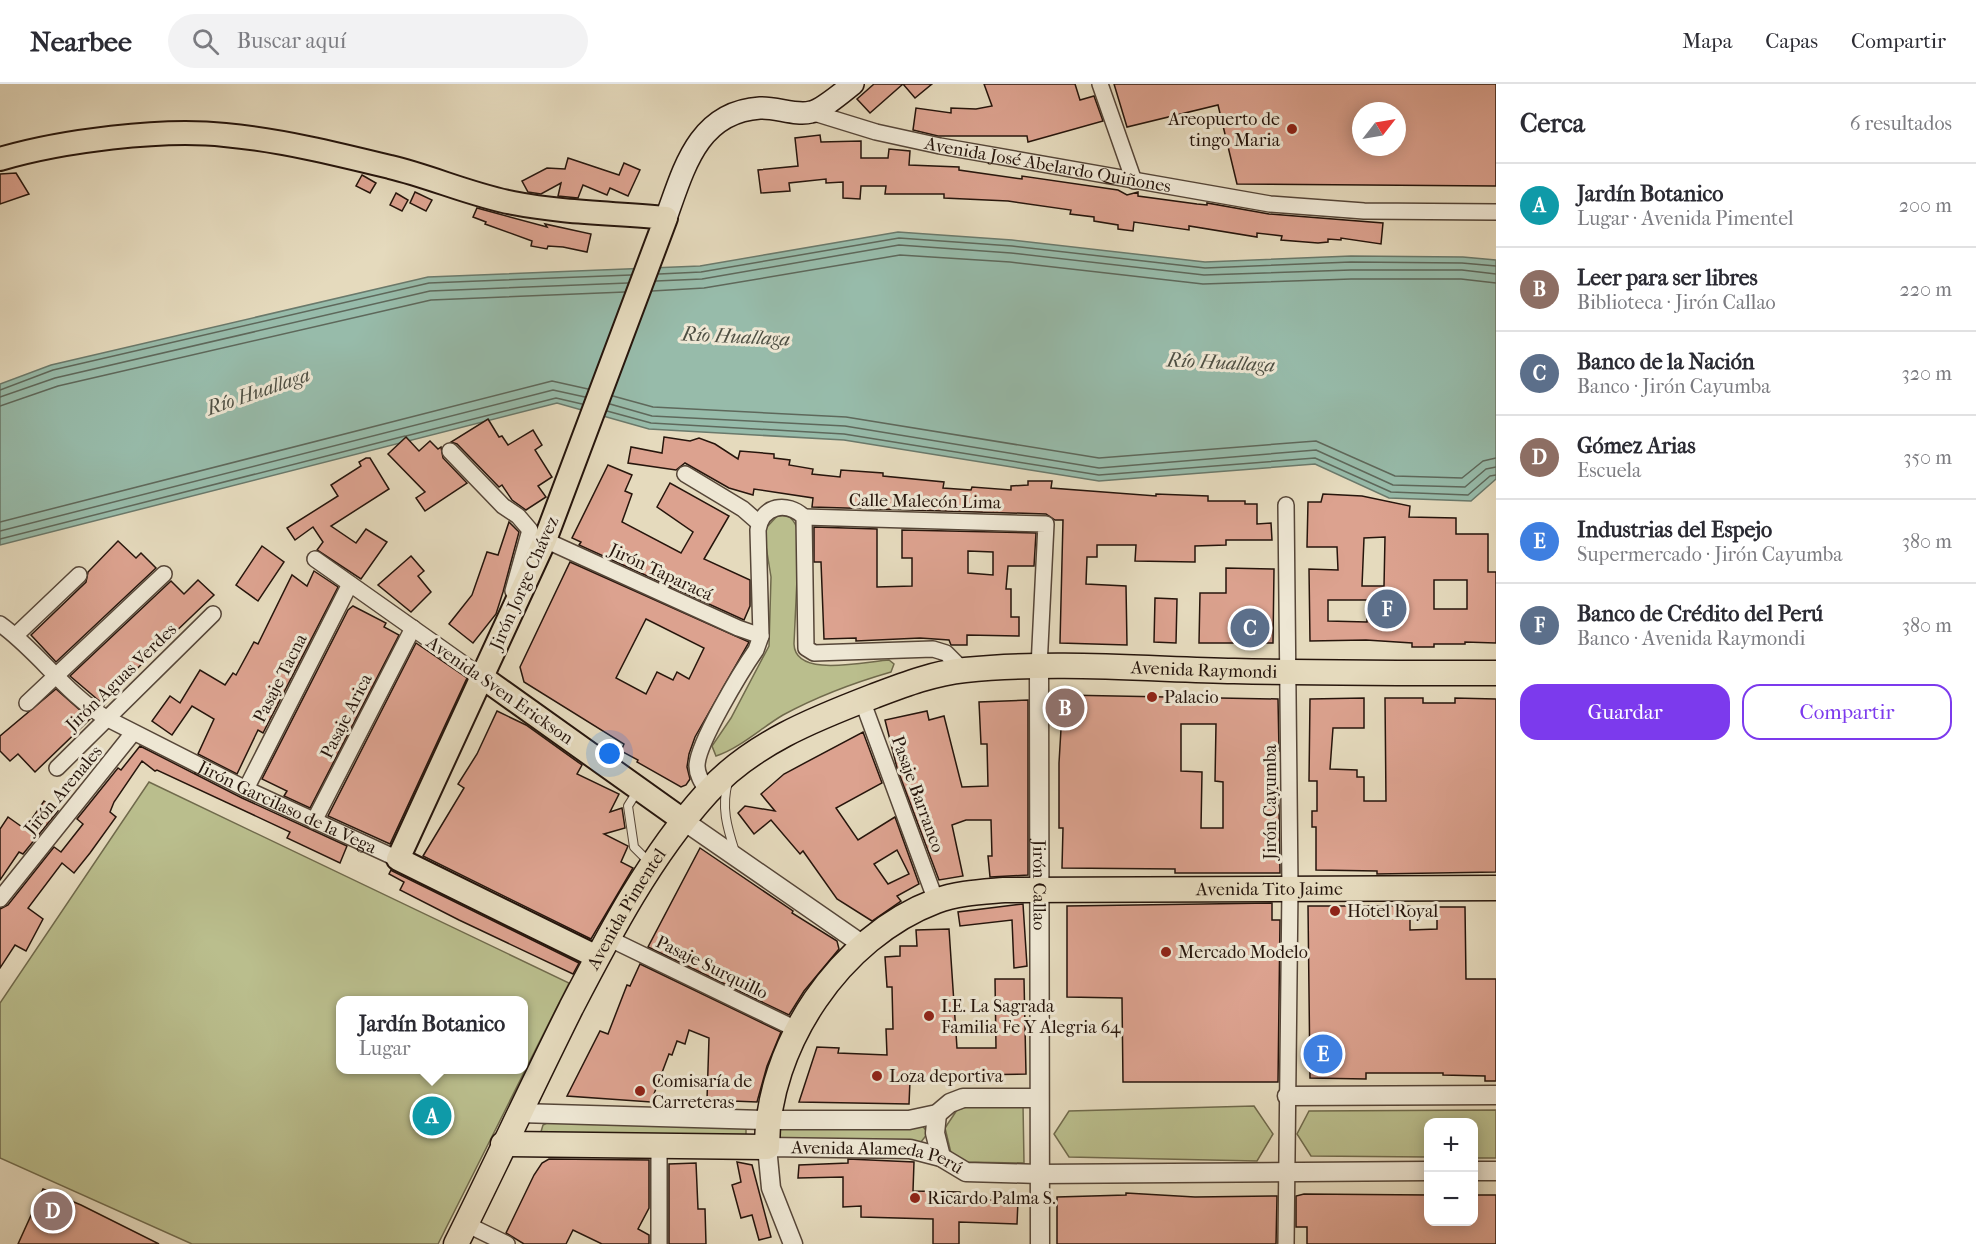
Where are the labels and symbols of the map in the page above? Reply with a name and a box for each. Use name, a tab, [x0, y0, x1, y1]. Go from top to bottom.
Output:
north arrow	[1352, 102, 1406, 156]
place label: Areopuerto de tingo Maria	[1167, 109, 1281, 151]
marker: Areopuerto de tingo Maria	[1285, 122, 1299, 136]
street label: Avenida José Abelardo Quiñones	[922, 133, 1173, 197]
water label: Río Huallaga	[679, 322, 791, 351]
water label: Río Huallaga	[1164, 348, 1276, 377]
water label: Río Huallaga	[201, 363, 313, 421]
street label: Calle Malecón Lima	[849, 490, 1002, 513]
street label: Jirón Jorge Chávez	[485, 513, 563, 655]
street label: Jirón Taparacá	[604, 538, 717, 606]
pin: F	[1368, 586, 1406, 632]
pin: C	[1230, 606, 1270, 650]
street label: Jirón Aguas Verdes	[60, 619, 181, 737]
street label: Pasaje Tacna	[249, 630, 312, 726]
street label: Avenida Sven Erickson	[421, 631, 578, 749]
street label: Avenida Raymondi	[1129, 657, 1278, 683]
street label: Pasaje Arica	[316, 670, 377, 762]
pin: B	[1046, 686, 1084, 730]
place label: Palacio	[1164, 687, 1219, 708]
marker: Palacio	[1145, 690, 1159, 704]
street label: Pasaje Barranco	[887, 733, 948, 855]
your location	[595, 739, 624, 768]
street label: Jirón Arenales	[19, 741, 107, 841]
street label: Jirón Cayumba	[1260, 744, 1281, 862]
street label: Jirón Garcilaso de la Vega	[192, 755, 380, 859]
street label: Jirón Callao	[1028, 838, 1049, 930]
street label: Avenida Pimentel	[583, 845, 671, 974]
street label: Avenida Tito Jaime	[1195, 879, 1343, 900]
place label: Hotel Royal	[1347, 901, 1438, 922]
marker: Hotel Royal	[1328, 904, 1342, 918]
street label: Pasaje Surquillo	[652, 931, 771, 1004]
place label: Mercado Modelo	[1178, 942, 1308, 963]
marker: Mercado Modelo	[1159, 945, 1173, 959]
place label: I.E. La Sagrada Familia Fe Y Alegria 64	[941, 996, 1121, 1038]
marker: I.E. La Sagrada Familia Fe Y Alegria 64	[922, 1009, 936, 1023]
pin: E	[1304, 1032, 1342, 1076]
place label: Loza deportiva	[889, 1066, 1004, 1087]
marker: Loza deportiva	[870, 1069, 884, 1083]
place label: Comisaría de Carreteras	[652, 1071, 752, 1113]
marker: Comisaría de Carreteras	[633, 1084, 647, 1098]
pin: A	[412, 1094, 452, 1138]
street label: Avenida Alameda Perú	[790, 1137, 967, 1179]
pin: D	[34, 1188, 72, 1234]
place label: Ricardo Palma S.	[927, 1188, 1056, 1209]
marker: Ricardo Palma S.	[908, 1191, 922, 1205]

